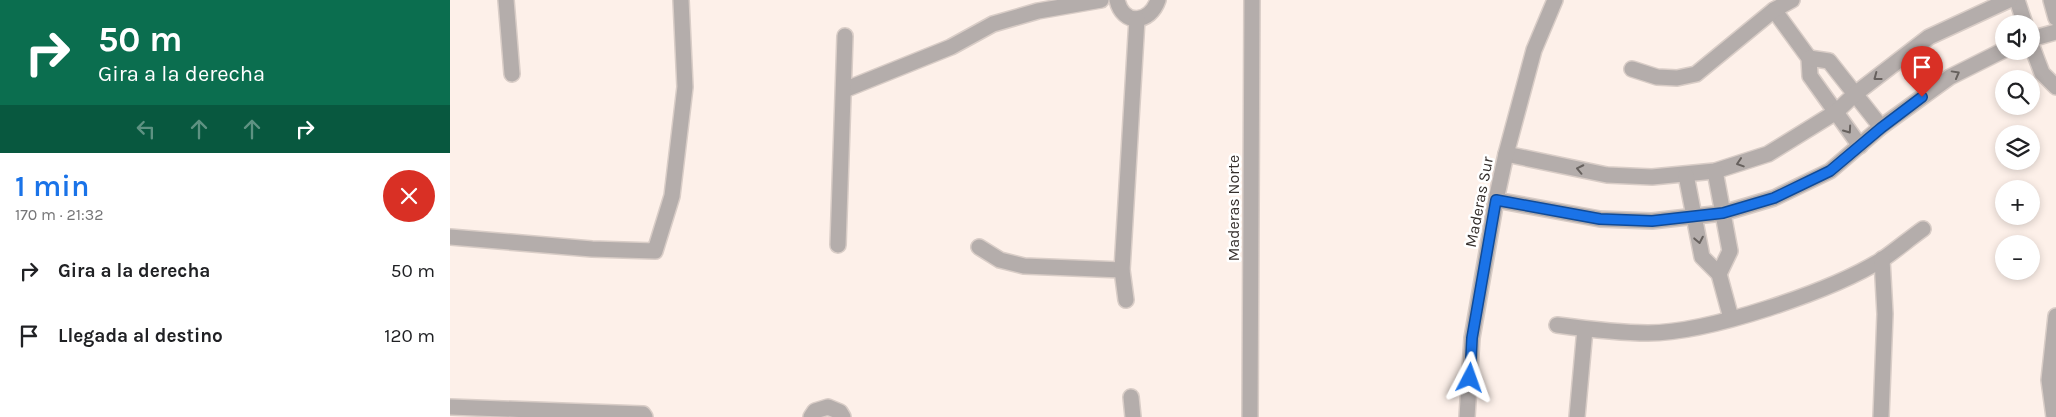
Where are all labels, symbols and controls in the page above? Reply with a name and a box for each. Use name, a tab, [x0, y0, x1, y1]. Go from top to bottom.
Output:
map controls	[1995, 15, 2040, 280]
button: sound	[1995, 15, 2040, 60]
text: 50 m	[98, 19, 183, 60]
icon: right	[15, 20, 80, 85]
pin	[1901, 46, 1943, 97]
icon: arrive	[1908, 53, 1936, 81]
text: Gira a la derecha	[98, 61, 265, 87]
one-way arrow	[1951, 70, 1960, 80]
button: search	[1995, 70, 2040, 115]
one-way arrow	[1873, 71, 1883, 80]
icon: left	[132, 115, 160, 143]
icon: ahead	[185, 115, 213, 143]
icon: ahead	[238, 115, 266, 143]
icon: right	[291, 115, 319, 143]
one-way arrow	[1842, 124, 1851, 133]
button: layers	[1995, 125, 2040, 170]
street label: Maderas Norte	[1224, 155, 1243, 261]
street label: Maderas Sur	[1461, 155, 1497, 249]
one-way arrow	[1737, 157, 1745, 167]
one-way arrow	[1576, 164, 1585, 175]
text: 1 min	[15, 168, 89, 204]
button: close	[383, 170, 435, 222]
button: +	[1995, 180, 2040, 225]
text: 170 m · 21:32	[15, 205, 104, 224]
button: −	[1995, 235, 2040, 280]
one-way arrow	[1693, 236, 1703, 245]
icon: right	[15, 257, 43, 285]
text: Gira a la derecha	[58, 260, 210, 282]
text: 50 m	[391, 260, 435, 282]
icon: arrive	[15, 322, 43, 350]
text: Llegada al destino	[58, 325, 223, 347]
text: 120 m	[384, 325, 435, 347]
position arrow	[1443, 351, 1495, 403]

